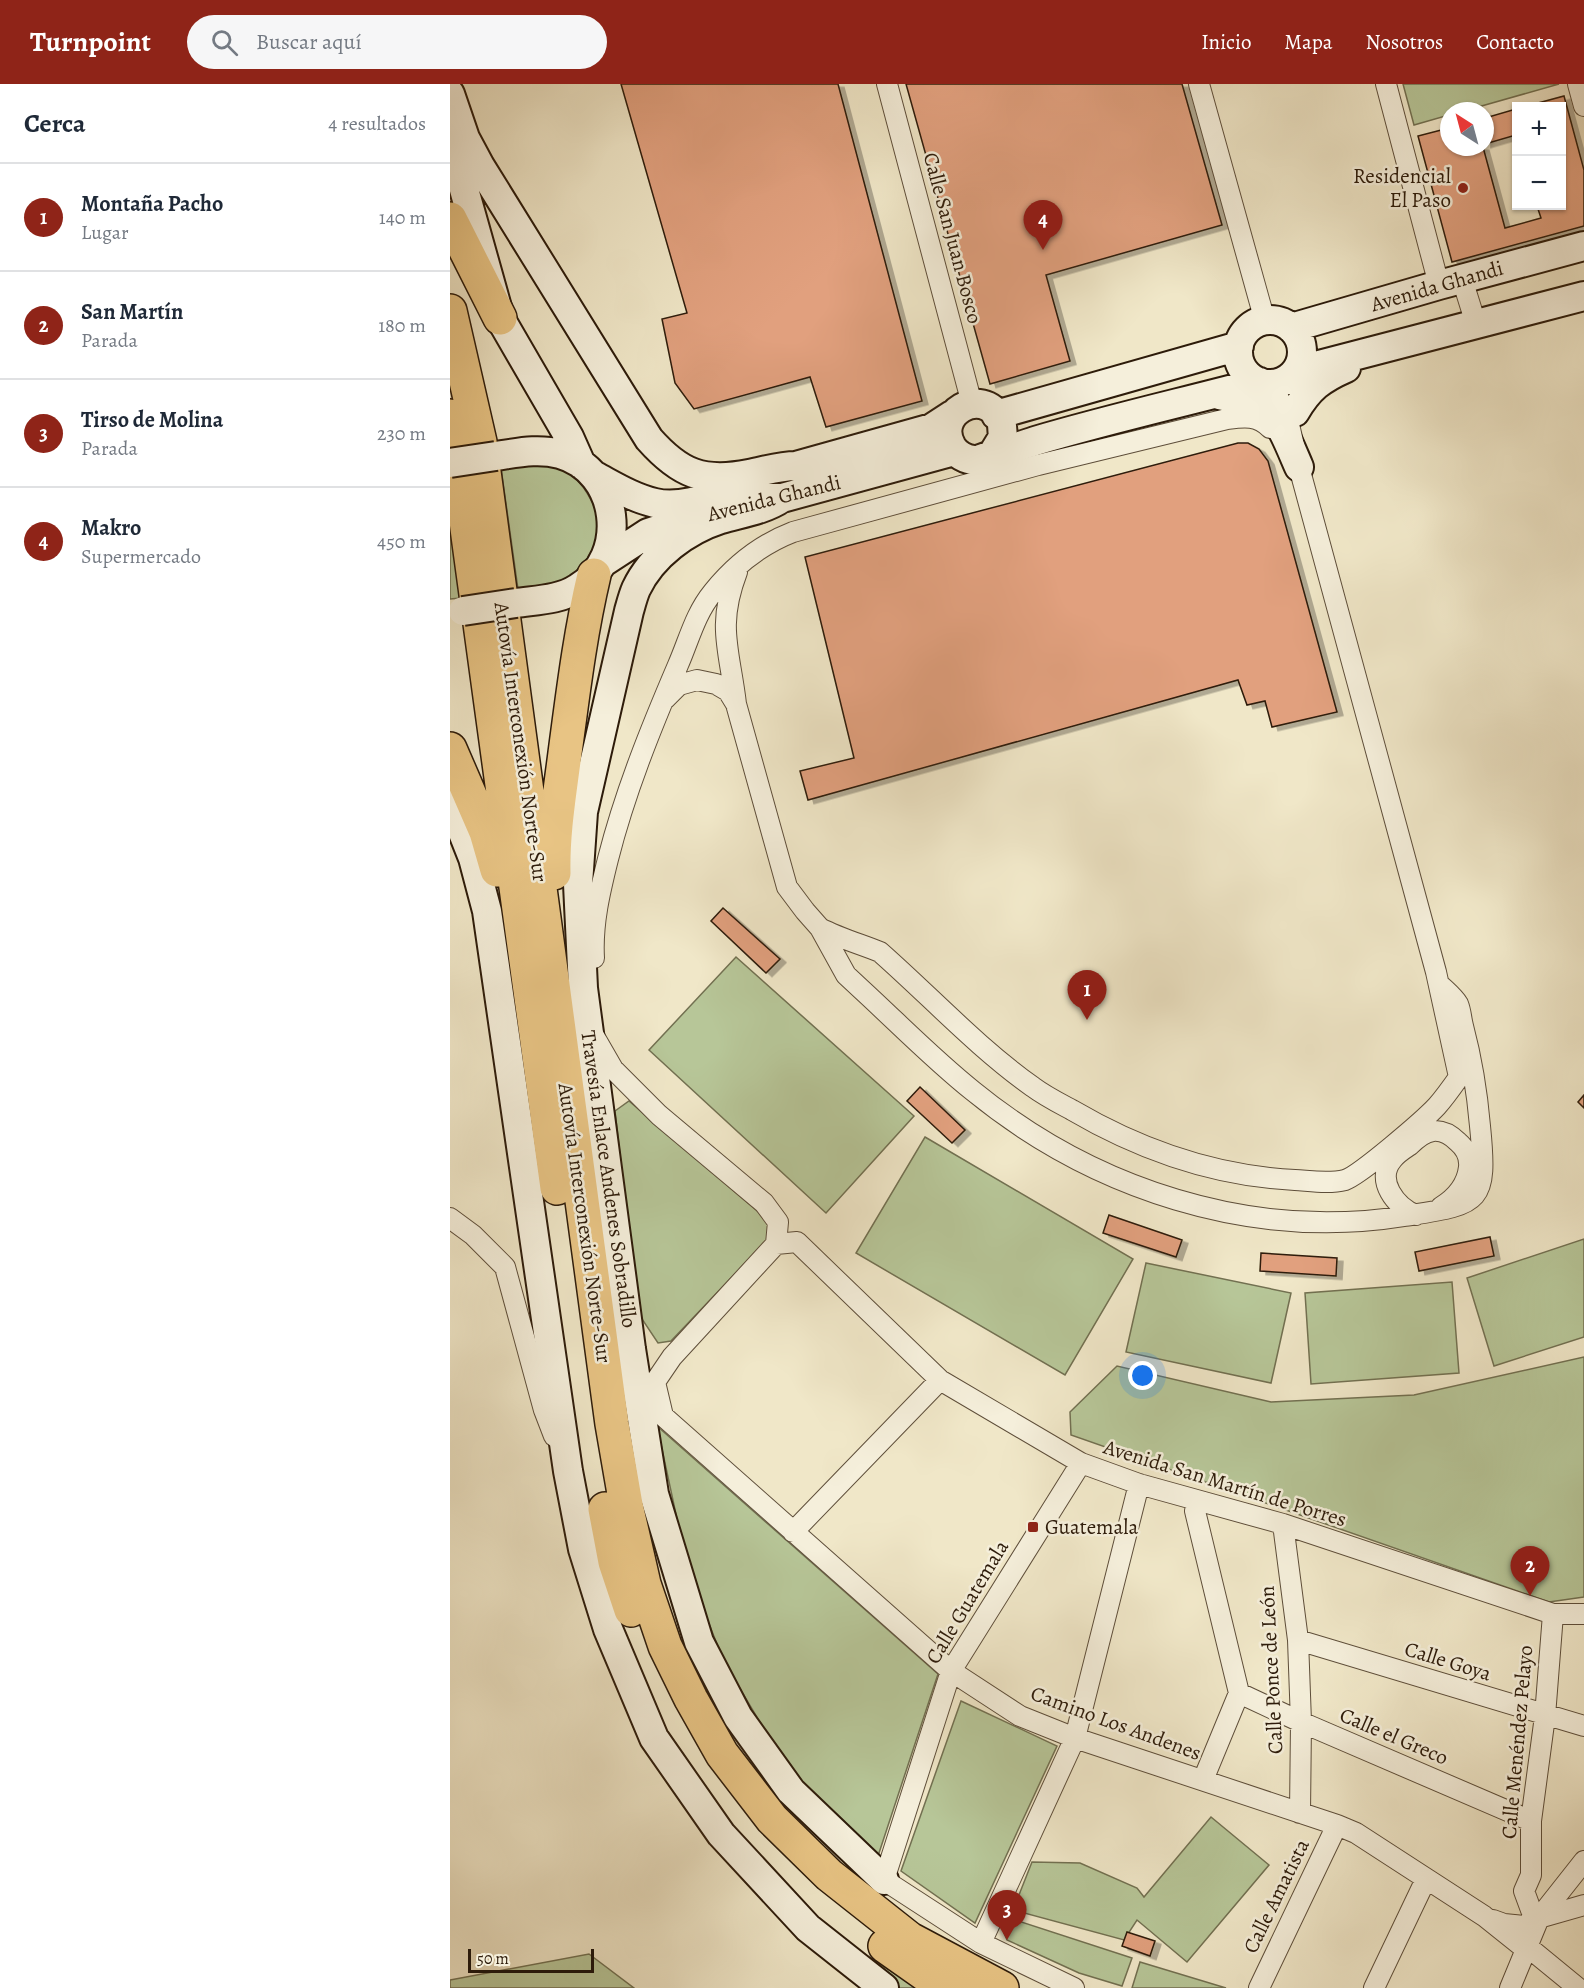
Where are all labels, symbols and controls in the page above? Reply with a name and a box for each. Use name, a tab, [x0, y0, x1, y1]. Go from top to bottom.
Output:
search box	[187, 15, 607, 69]
text: Turnpoint	[30, 23, 151, 61]
icon: search	[208, 26, 241, 59]
text: Buscar aquí	[256, 27, 362, 57]
text: Inicio	[1201, 28, 1251, 56]
text: Mapa	[1284, 28, 1333, 56]
text: Nosotros	[1366, 28, 1443, 56]
text: Contacto	[1476, 28, 1554, 56]
north arrow	[1440, 102, 1494, 156]
map controls	[1512, 102, 1566, 210]
button: +	[1512, 102, 1566, 156]
text: Cerca	[24, 106, 86, 141]
text: 4 resultados	[328, 110, 426, 137]
street label: Calle San Juan Bosco	[917, 149, 989, 327]
button: −	[1512, 156, 1566, 210]
place label: Residencial El Paso	[1353, 162, 1451, 214]
marker: Residencial El Paso	[1456, 181, 1470, 195]
text: Montaña Pacho	[81, 189, 223, 219]
pin: 4	[1024, 200, 1062, 250]
text: 1	[40, 204, 47, 231]
text: 140 m	[379, 204, 426, 231]
text: Lugar	[81, 219, 129, 246]
street label: Avenida Ghandi	[1367, 254, 1506, 319]
text: San Martín	[81, 297, 183, 327]
text: 2	[39, 312, 48, 339]
text: 180 m	[378, 312, 426, 339]
text: Parada	[81, 327, 138, 354]
text: Tirso de Molina	[81, 405, 223, 435]
text: 3	[39, 420, 48, 447]
text: 230 m	[377, 420, 426, 447]
text: Parada	[81, 435, 138, 462]
street label: Avenida Ghandi	[703, 468, 844, 528]
text: Makro	[81, 513, 141, 543]
text: 4	[39, 528, 48, 555]
text: 450 m	[377, 528, 426, 555]
text: Supermercado	[81, 543, 201, 570]
street label: Autovía Interconexión Norte-Sur	[487, 599, 554, 884]
pin: 1	[1068, 970, 1106, 1020]
street label: Travesía Enlace Andenes Sobradillo	[574, 1028, 644, 1330]
street label: Autovía Interconexión Norte-Sur	[551, 1080, 618, 1365]
your location	[1128, 1361, 1157, 1390]
street label: Avenida San Martín de Porres	[1099, 1432, 1350, 1533]
place label: Guatemala	[1045, 1513, 1138, 1541]
marker: Guatemala	[1026, 1520, 1040, 1534]
street label: Calle Guatemala	[919, 1535, 1015, 1669]
pin: 2	[1510, 1546, 1550, 1596]
street label: Calle Ponce de León	[1253, 1585, 1289, 1755]
street label: Calle Goya	[1401, 1635, 1495, 1687]
street label: Calle Menéndez Pelayo	[1495, 1644, 1539, 1840]
street label: Camino Los Andenes	[1027, 1679, 1205, 1767]
street label: Calle el Greco	[1335, 1701, 1453, 1771]
street label: Calle Amatista	[1236, 1834, 1316, 1958]
pin: 3	[988, 1890, 1026, 1940]
scale bar	[468, 1946, 594, 1974]
text: 50 m	[477, 1948, 509, 1970]

